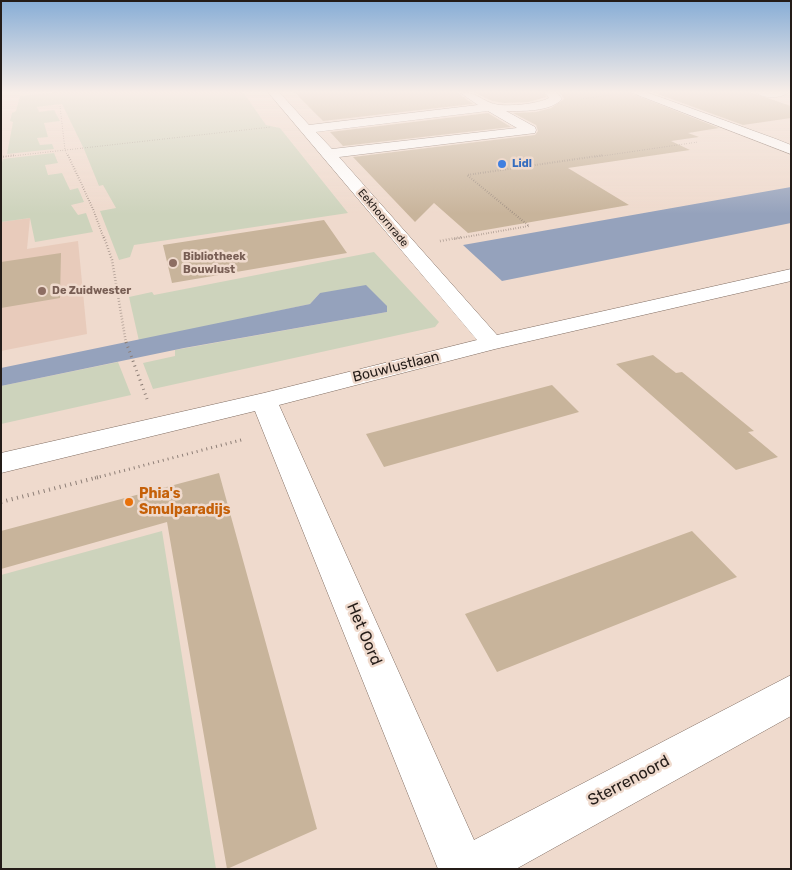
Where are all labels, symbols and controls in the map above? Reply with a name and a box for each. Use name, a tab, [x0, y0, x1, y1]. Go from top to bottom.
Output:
place label: Lidl	[512, 157, 532, 171]
marker: Lidl	[496, 158, 508, 170]
street label: Eekhoornrade	[355, 186, 411, 250]
place label: Bibliotheek Bouwlust	[183, 250, 246, 276]
marker: Bibliotheek Bouwlust	[167, 257, 179, 269]
place label: De Zuidwester	[52, 284, 131, 298]
marker: De Zuidwester	[36, 285, 48, 297]
street label: Bouwlustlaan	[351, 348, 441, 386]
place label: Phia's Smulparadijs	[139, 486, 230, 518]
marker: Phia's Smulparadijs	[123, 496, 135, 508]
street label: Het Oord	[342, 600, 386, 668]
street label: Sterrenoord	[585, 751, 673, 811]

